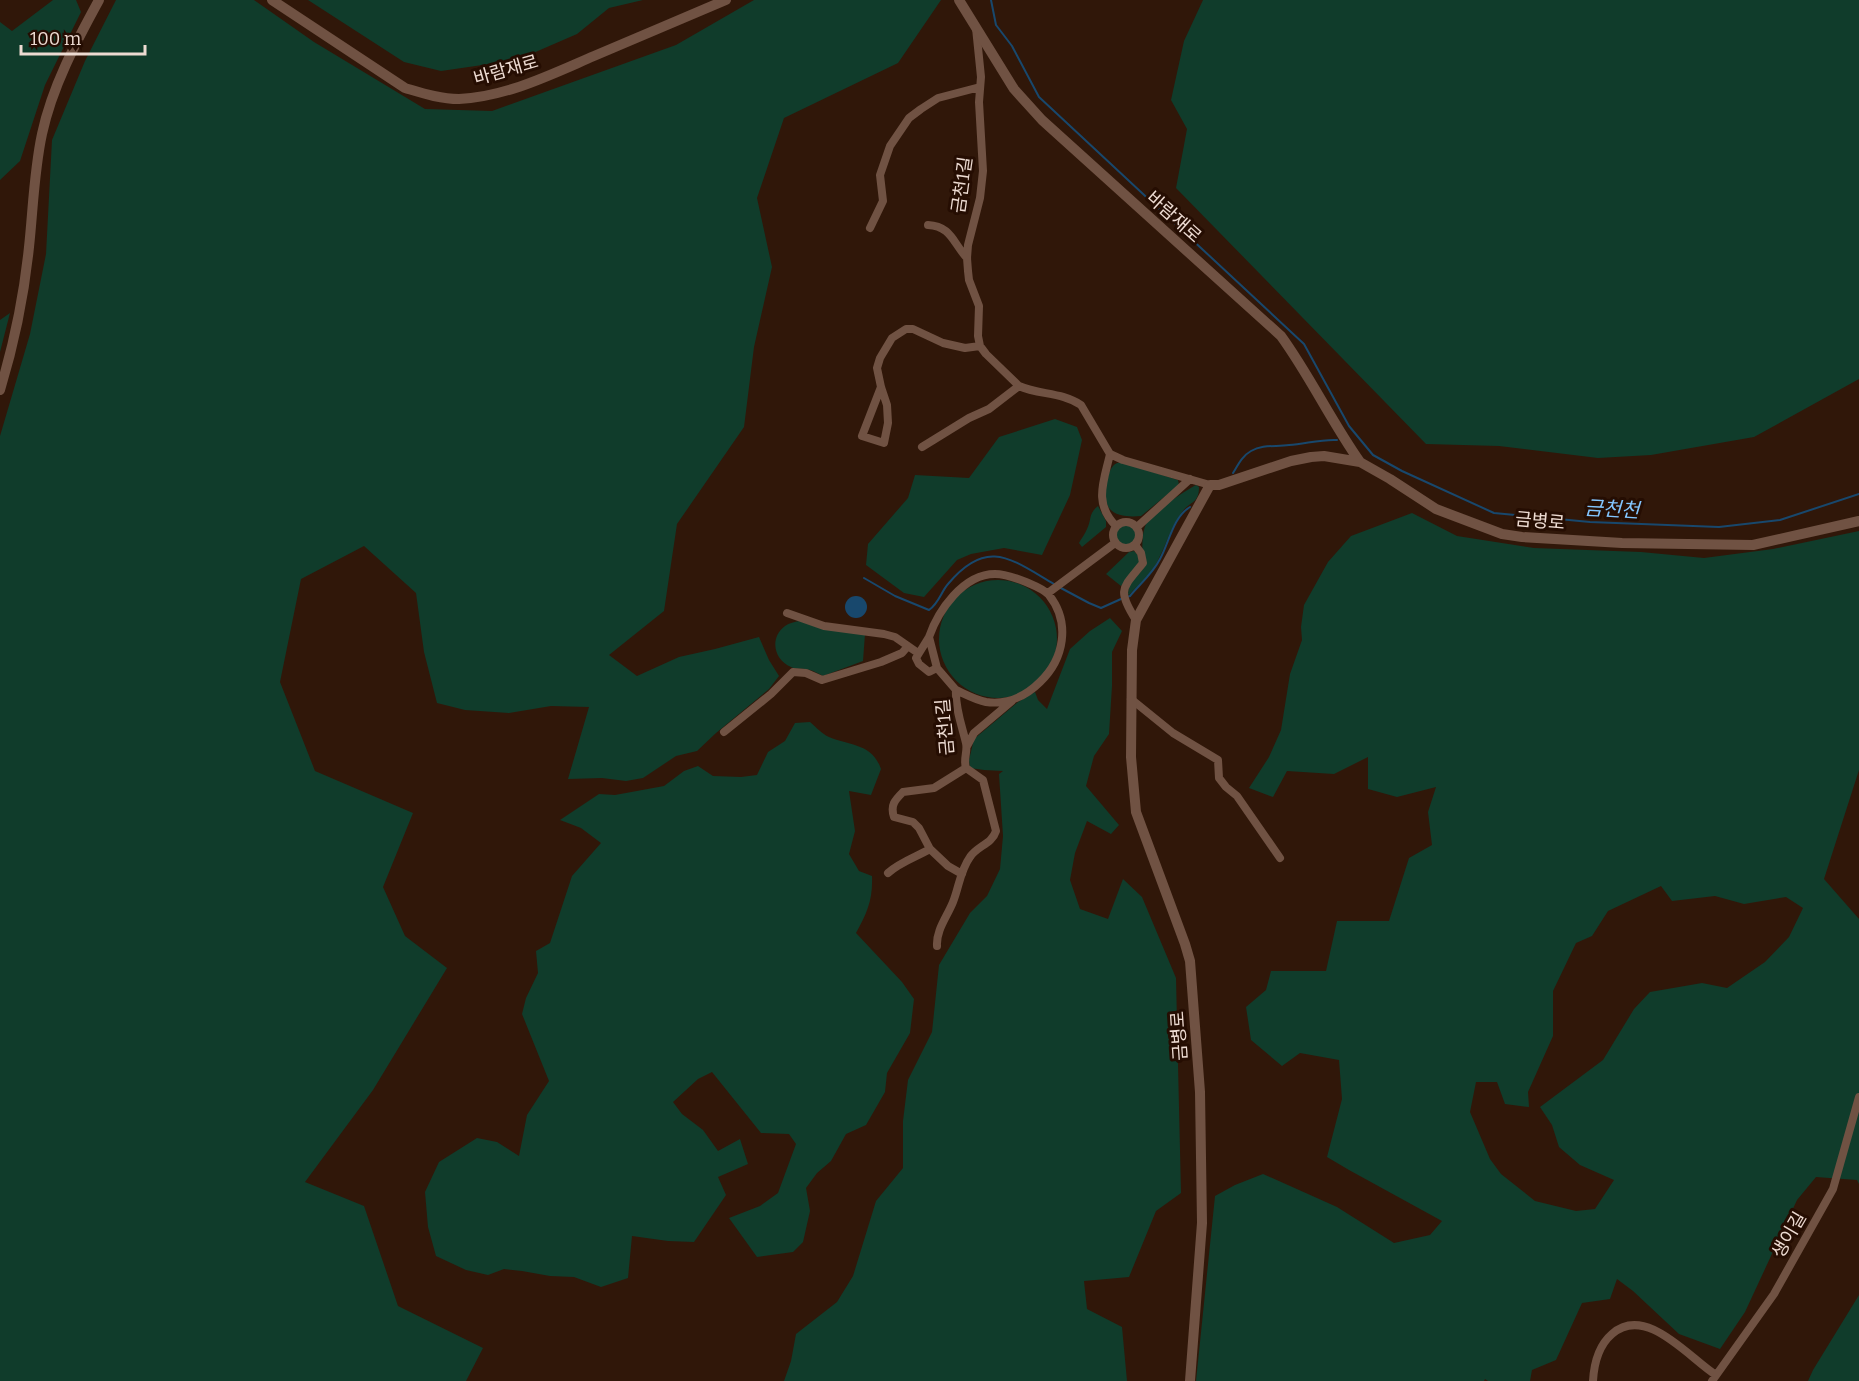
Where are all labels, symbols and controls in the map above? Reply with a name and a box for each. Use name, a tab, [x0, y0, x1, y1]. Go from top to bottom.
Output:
scale bar	[21, 18, 146, 56]
text: 100 m	[30, 28, 81, 50]
street label: 바람재로	[471, 50, 541, 90]
street label: 금천1길	[947, 155, 977, 215]
street label: 바람재로	[1142, 187, 1206, 247]
water label: 금천천	[1584, 496, 1643, 523]
street label: 금병로	[1514, 508, 1566, 534]
street label: 금천1길	[932, 698, 958, 756]
street label: 금병로	[1166, 1010, 1192, 1062]
street label: 생이길	[1767, 1208, 1811, 1262]

